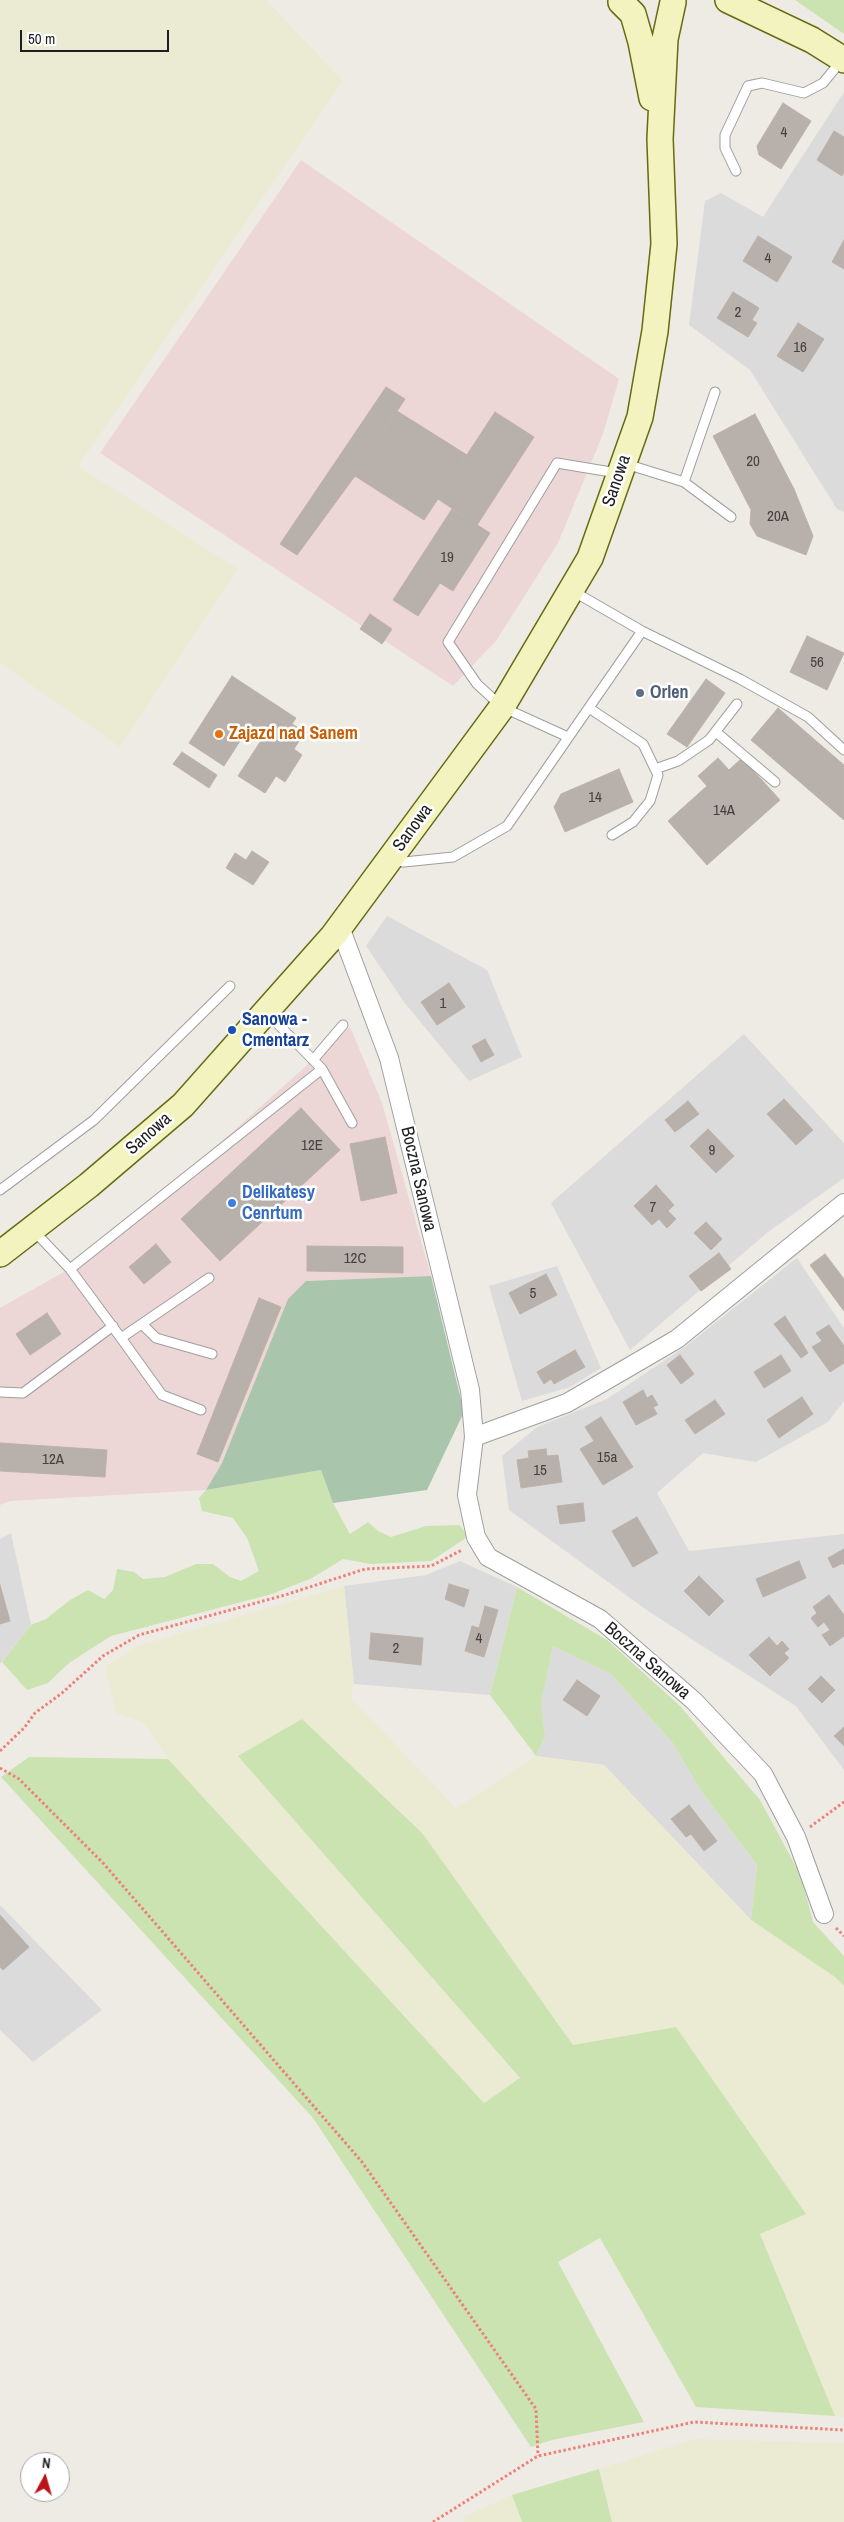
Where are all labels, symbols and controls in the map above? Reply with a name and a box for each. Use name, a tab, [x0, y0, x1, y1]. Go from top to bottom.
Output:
scale bar	[22, 20, 171, 52]
text: 50 m	[28, 28, 55, 49]
house number: 4	[781, 124, 787, 142]
house number: 4	[765, 250, 771, 268]
house number: 2	[735, 304, 741, 322]
house number: 16	[793, 339, 807, 357]
street label: Sanowa	[598, 452, 636, 510]
house number: 20	[746, 453, 760, 471]
house number: 20A	[767, 508, 789, 526]
house number: 19	[440, 549, 454, 567]
house number: 56	[810, 654, 824, 672]
place label: Orlen	[650, 682, 689, 704]
marker: Orlen	[634, 687, 646, 699]
place label: Zajazd nad Sanem	[229, 723, 358, 745]
marker: Zajazd nad Sanem	[213, 728, 225, 740]
house number: 14	[588, 789, 602, 807]
street label: Sanowa	[389, 800, 437, 856]
house number: 14A	[713, 802, 735, 820]
house number: 1	[440, 995, 446, 1013]
place label: Sanowa - Cmentarz	[242, 1009, 309, 1052]
marker: Sanowa - Cmentarz	[226, 1024, 238, 1036]
street label: Sanowa	[122, 1108, 176, 1160]
street label: Boczna Sanowa	[395, 1125, 441, 1233]
house number: 12E	[301, 1137, 323, 1155]
house number: 9	[709, 1142, 715, 1160]
place label: Delikatesy Cenrtum	[242, 1182, 315, 1224]
marker: Delikatesy Cenrtum	[226, 1197, 238, 1209]
house number: 7	[650, 1199, 656, 1217]
house number: 12C	[344, 1250, 366, 1268]
house number: 5	[530, 1285, 536, 1303]
house number: 15a	[597, 1449, 617, 1467]
house number: 12A	[42, 1451, 64, 1469]
house number: 15	[533, 1462, 547, 1480]
street label: Boczna Sanowa	[600, 1618, 694, 1704]
house number: 4	[476, 1630, 482, 1648]
house number: 2	[393, 1640, 399, 1658]
north arrow	[20, 2452, 70, 2502]
text: N	[41, 2454, 52, 2472]

